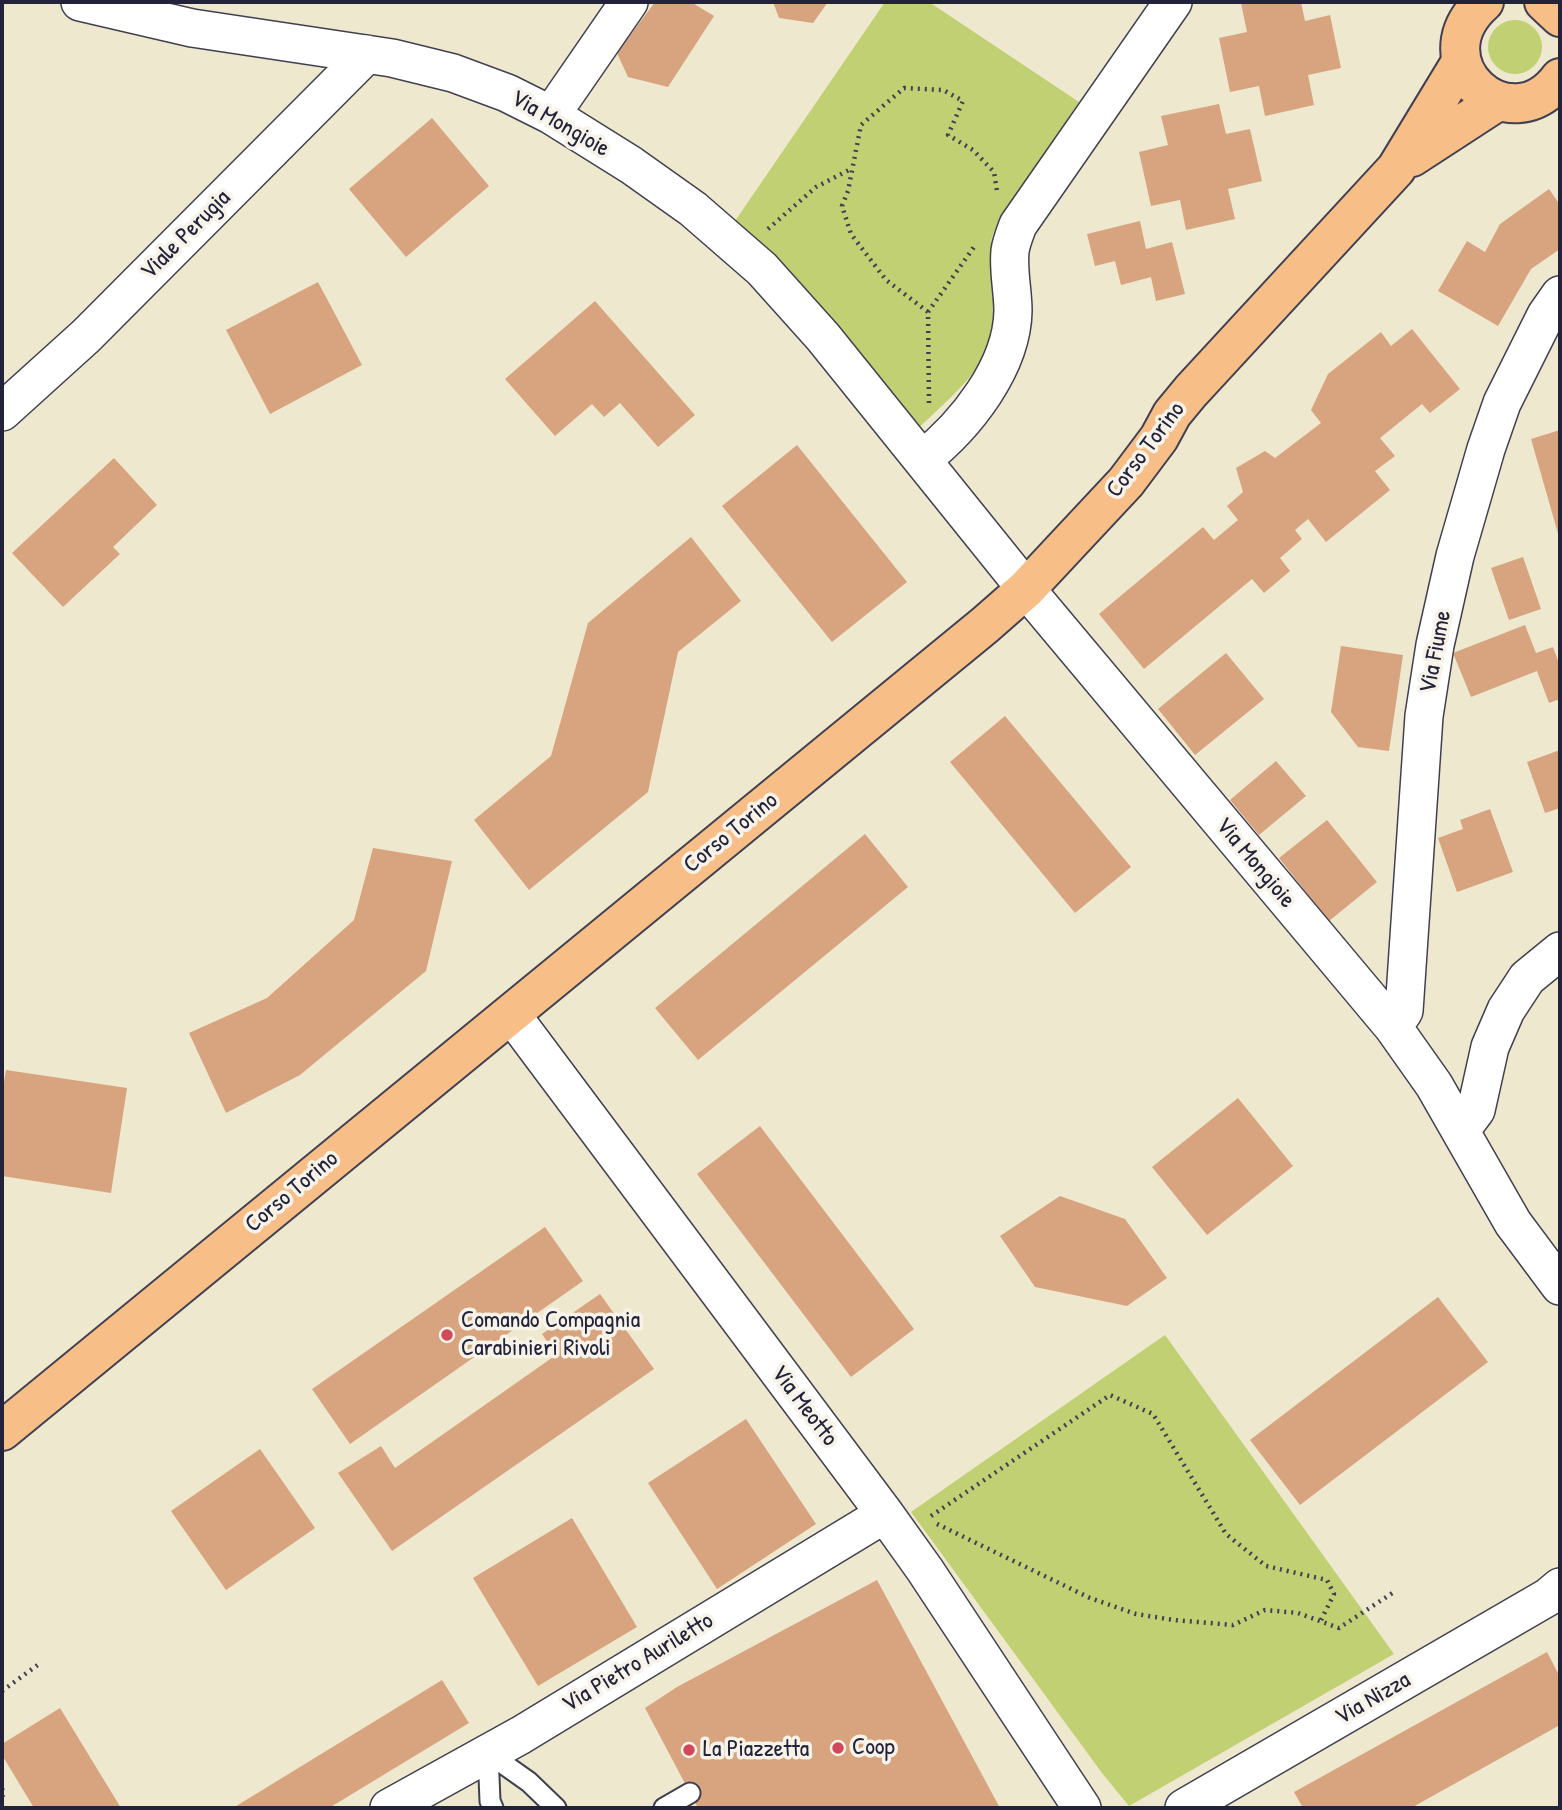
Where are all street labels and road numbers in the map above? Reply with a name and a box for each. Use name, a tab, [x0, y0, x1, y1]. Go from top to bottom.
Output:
street label: Via Mongioie	[505, 84, 615, 164]
street label: Viale Perugia	[135, 184, 237, 286]
street label: Corso Torino	[1101, 396, 1191, 504]
street label: Via Fiume	[1414, 608, 1458, 696]
street label: Corso Torino	[678, 786, 784, 880]
street label: Via Mongioie	[1209, 812, 1301, 914]
street label: Corso Torino	[240, 1145, 344, 1239]
street label: Via Meotto	[764, 1360, 844, 1452]
street label: Via Pietro Auriletto	[557, 1607, 719, 1719]
street label: Via Nizza	[1330, 1666, 1416, 1732]

